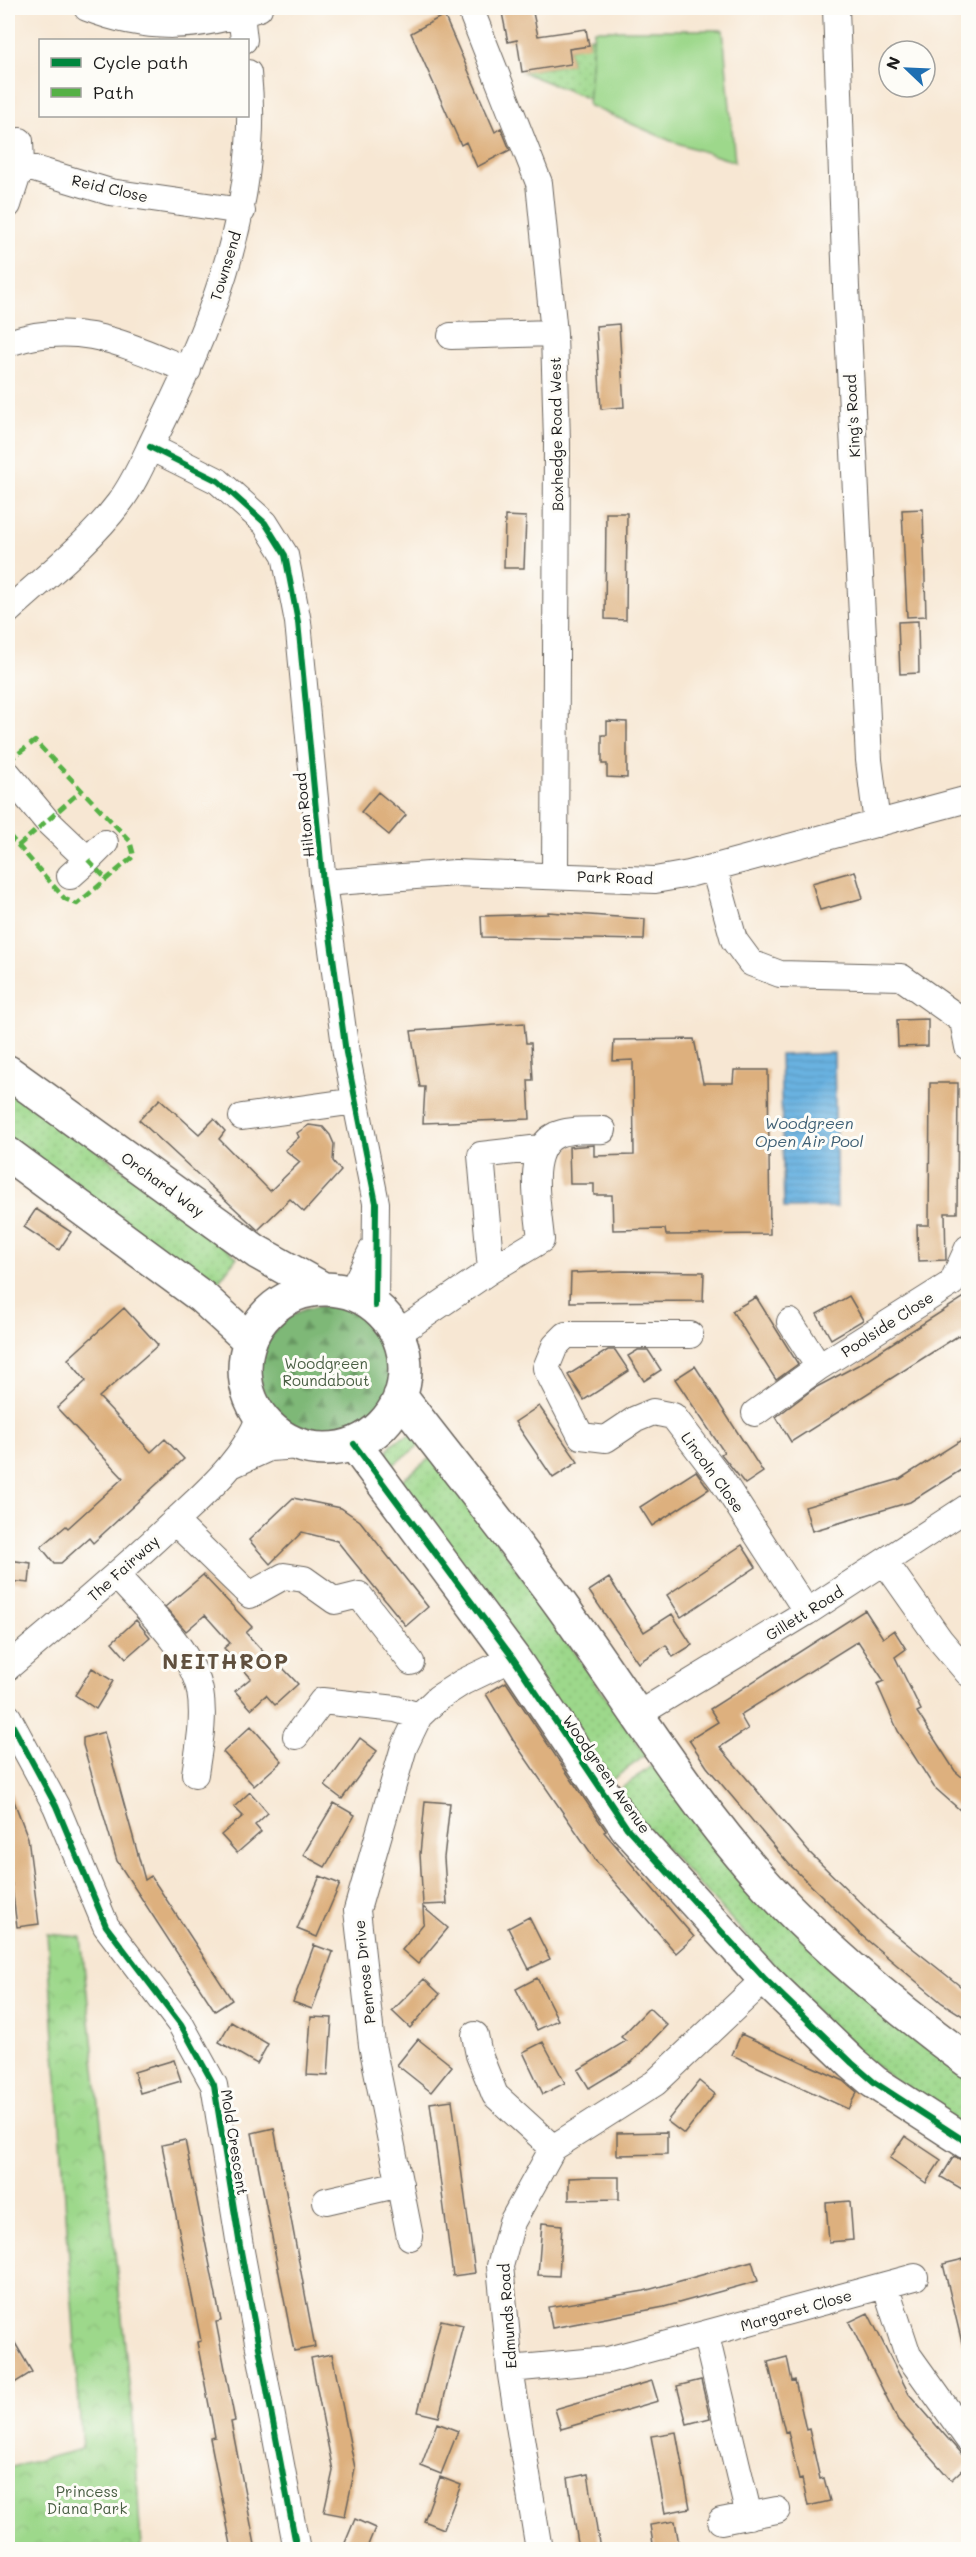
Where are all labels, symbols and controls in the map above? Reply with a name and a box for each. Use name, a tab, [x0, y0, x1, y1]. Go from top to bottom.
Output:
legend	[39, 39, 249, 117]
north arrow	[877, 39, 937, 99]
text: Cycle path	[93, 50, 188, 74]
text: N	[881, 53, 905, 73]
text: Path	[93, 80, 133, 104]
street label: Reid Close	[70, 170, 150, 206]
street label: Townsend	[205, 229, 245, 303]
street label: Boxhedge Road West	[545, 357, 567, 511]
street label: King's Road	[840, 374, 864, 458]
street label: Hilton Road	[290, 772, 318, 858]
street label: Park Road	[577, 866, 653, 888]
water label: Woodgreen Open Air Pool	[755, 1112, 863, 1151]
street label: Orchard Way	[117, 1147, 209, 1221]
street label: Poolside Close	[837, 1287, 937, 1361]
park label: Woodgreen Roundabout	[282, 1353, 370, 1390]
street label: Lincoln Close	[677, 1428, 749, 1516]
street label: The Fairway	[83, 1530, 163, 1605]
street label: Gillett Road	[761, 1581, 847, 1645]
district label: NEITHROP	[162, 1647, 290, 1674]
street label: Woodgreen Avenue	[559, 1711, 655, 1837]
street label: Penrose Drive	[349, 1919, 379, 2025]
street label: Mold Crescent	[217, 2088, 253, 2196]
street label: Edmunds Road	[493, 2263, 521, 2369]
street label: Margaret Close	[738, 2285, 854, 2335]
park label: Princess Diana Park	[47, 2481, 127, 2518]

